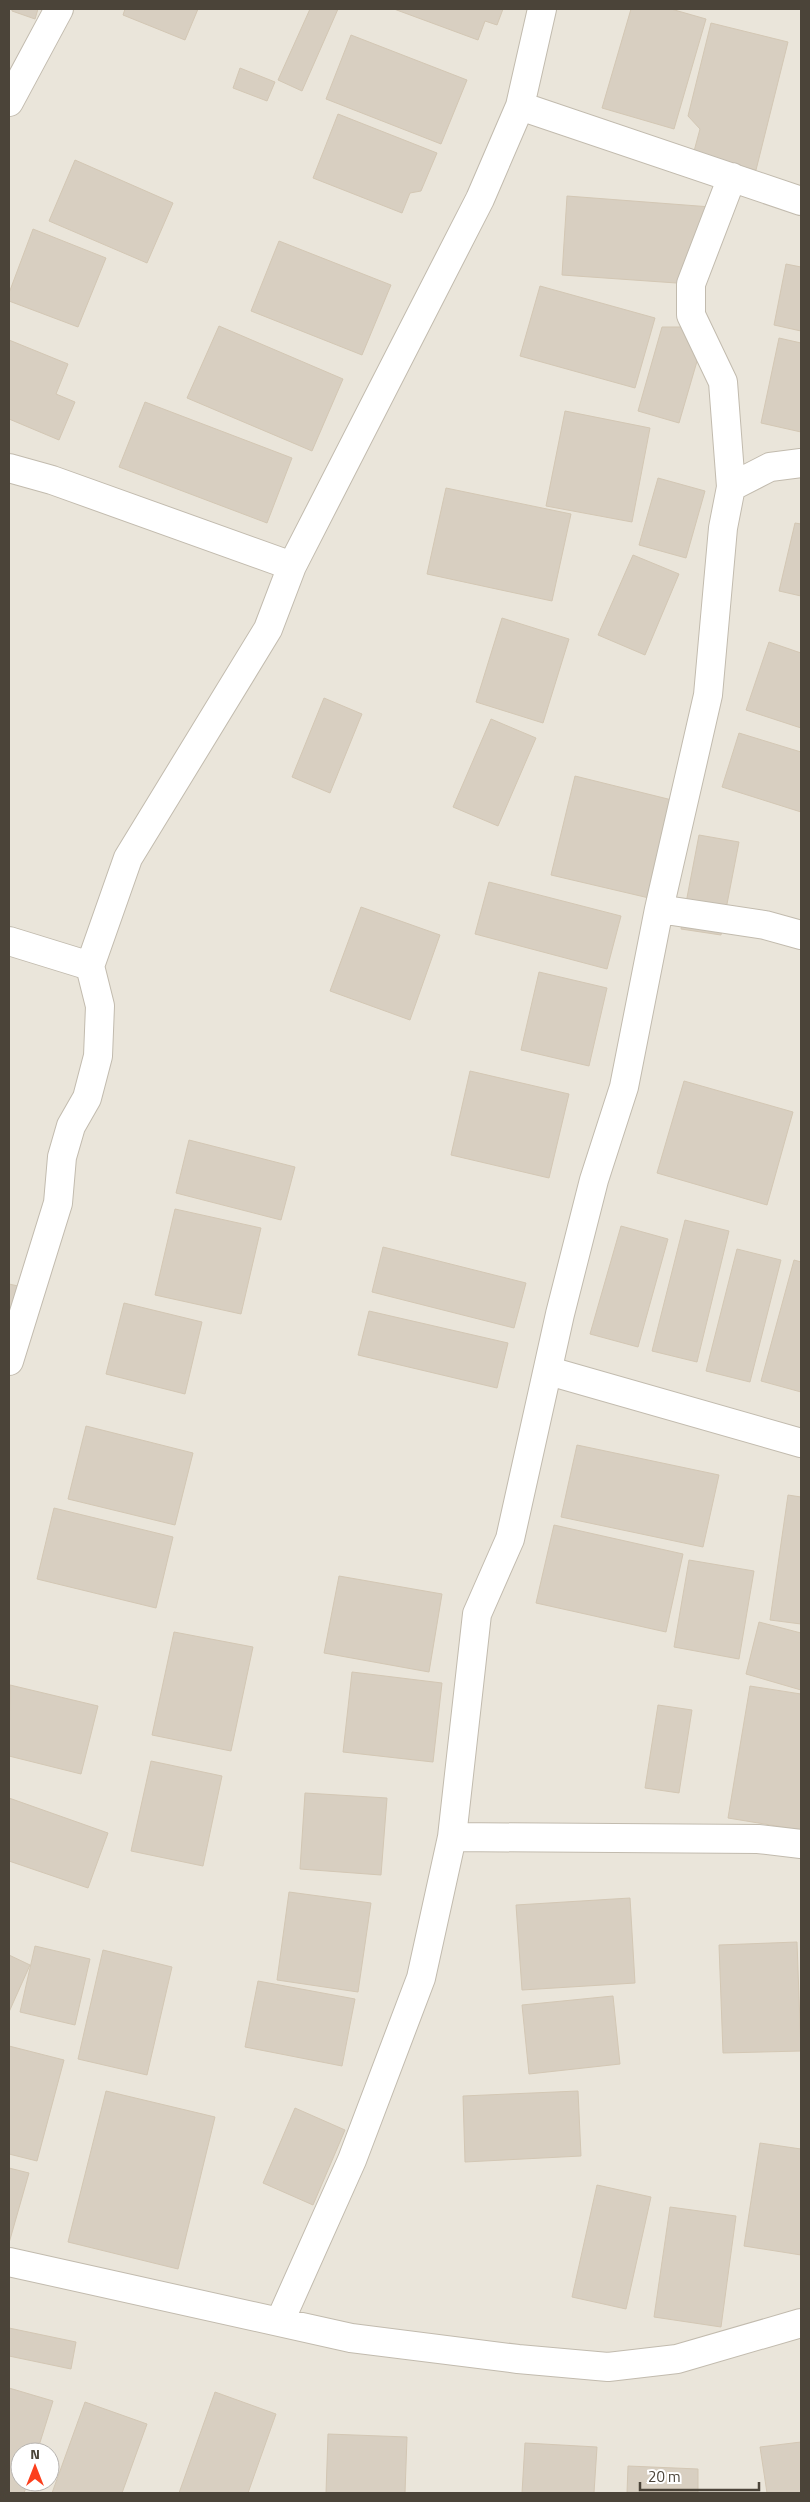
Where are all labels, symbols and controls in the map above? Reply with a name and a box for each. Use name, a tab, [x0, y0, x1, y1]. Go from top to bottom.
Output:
north arrow	[10, 2442, 60, 2492]
text: N	[30, 2443, 40, 2464]
scale bar	[640, 2460, 759, 2492]
text: 20 m	[648, 2465, 681, 2488]

